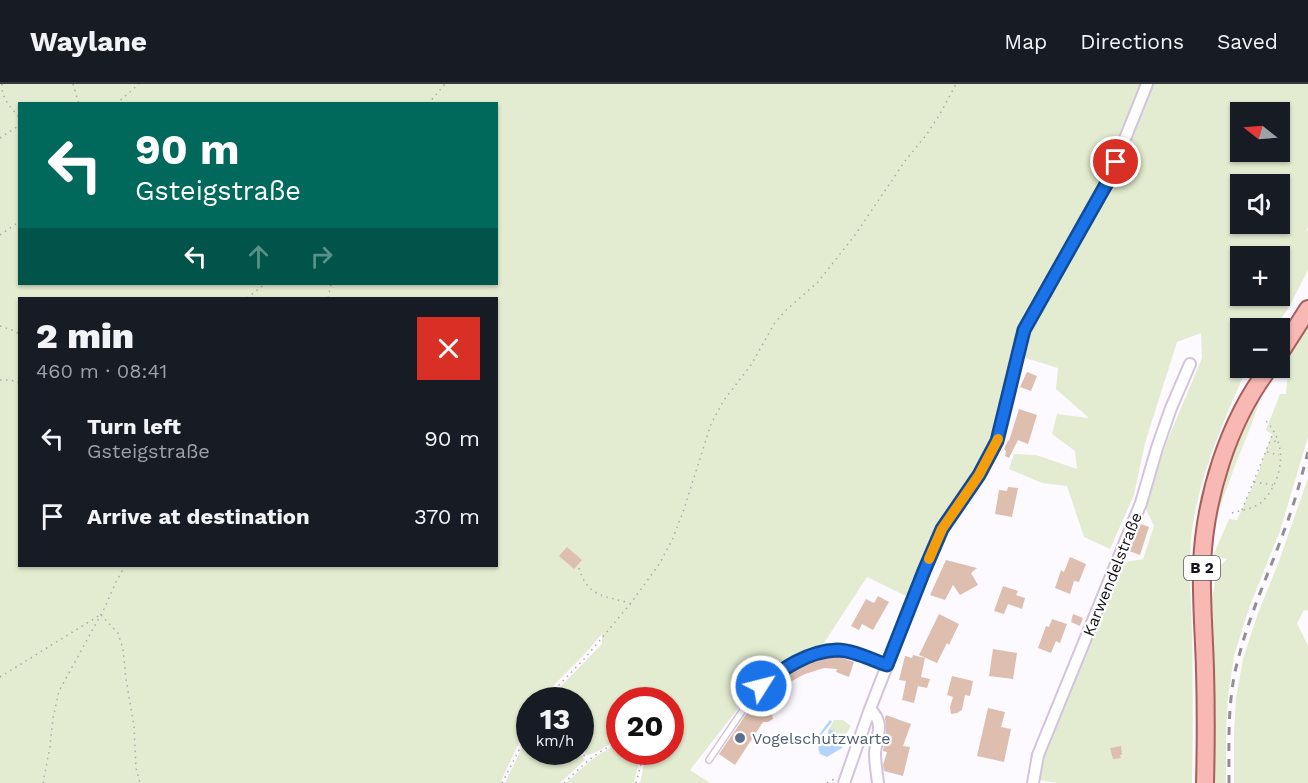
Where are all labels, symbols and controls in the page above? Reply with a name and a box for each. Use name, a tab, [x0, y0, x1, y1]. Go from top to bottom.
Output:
text: Waylane	[30, 25, 147, 58]
text: Map	[1004, 29, 1047, 54]
text: Directions	[1080, 29, 1184, 54]
text: Saved	[1217, 29, 1278, 54]
north arrow	[1230, 102, 1290, 162]
map controls	[1230, 102, 1290, 378]
text: 90 m	[135, 125, 239, 174]
icon: left	[36, 126, 114, 204]
pin	[1090, 136, 1141, 187]
icon: arrive	[1099, 145, 1132, 178]
button: sound	[1230, 174, 1290, 234]
text: Gsteigstraße	[135, 175, 301, 207]
icon: left	[179, 240, 212, 273]
icon: ahead	[242, 240, 275, 273]
icon: right	[305, 240, 338, 273]
button: +	[1230, 246, 1290, 306]
text: 2 min	[36, 315, 134, 357]
button: close	[417, 317, 480, 380]
button: −	[1230, 318, 1290, 378]
text: 460 m · 08:41	[36, 359, 167, 383]
text: Turn left	[87, 414, 181, 439]
icon: left	[36, 422, 69, 455]
text: 90 m	[424, 426, 480, 451]
text: Gsteigstraße	[87, 439, 210, 463]
icon: arrive	[36, 500, 69, 533]
text: Arrive at destination	[87, 504, 310, 529]
text: 370 m	[414, 504, 480, 529]
street label: Karwendelstraße	[1079, 509, 1146, 639]
road number: B 2	[1184, 556, 1220, 580]
position arrow	[729, 654, 793, 718]
speed limit sign: 20	[606, 687, 684, 765]
text: 13	[540, 701, 570, 736]
place label: Vogelschutzwarte	[752, 729, 891, 748]
marker: Vogelschutzwarte	[733, 731, 747, 745]
text: km/h	[536, 732, 574, 750]

